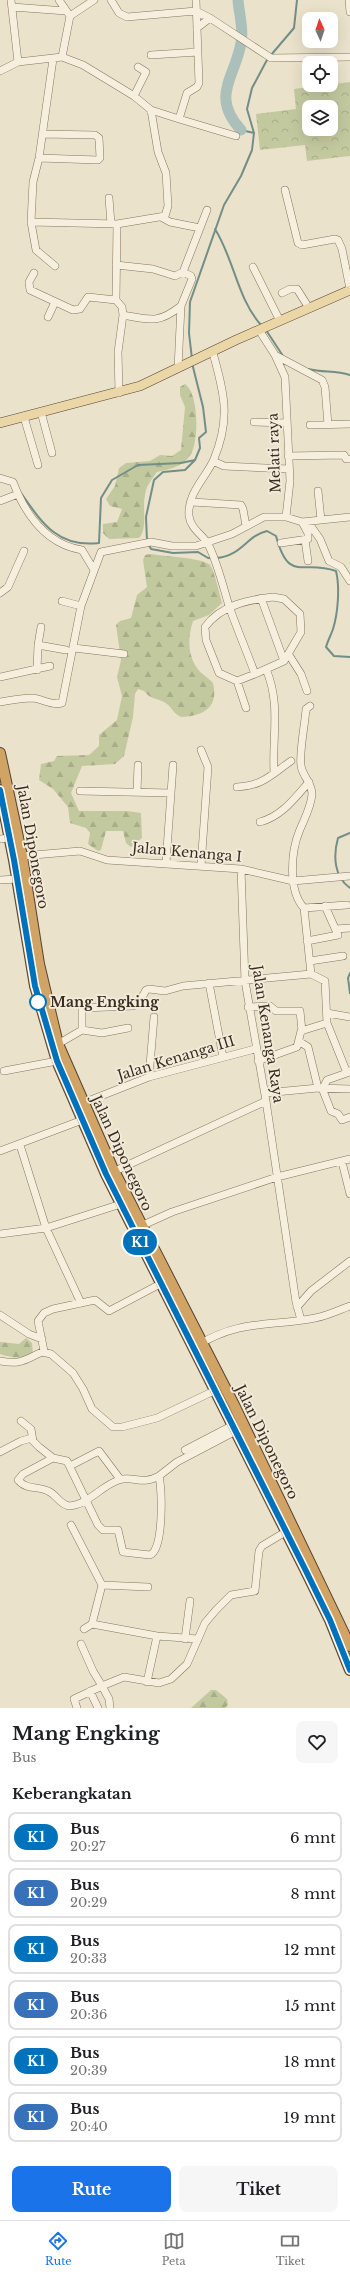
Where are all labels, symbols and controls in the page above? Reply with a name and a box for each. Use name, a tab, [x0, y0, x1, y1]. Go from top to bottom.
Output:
north arrow	[302, 12, 338, 48]
map controls	[302, 12, 338, 136]
button: locate	[302, 56, 338, 92]
button: layers	[302, 100, 338, 136]
street label: Melati raya	[264, 412, 284, 493]
street label: Jalan Diponegoro	[13, 782, 53, 910]
street label: Jalan Kenanga I	[129, 838, 243, 866]
street label: Jalan Kenanga Raya	[248, 962, 288, 1105]
marker: Mang Engking	[29, 993, 47, 1011]
place label: Mang Engking	[50, 993, 159, 1011]
street label: Jalan Kenanga III	[113, 1032, 237, 1085]
street label: Jalan Diponegoro	[86, 1091, 157, 1214]
line badge: K1	[122, 1229, 158, 1255]
text: K1	[131, 1233, 149, 1251]
street label: Jalan Diponegoro	[231, 1380, 303, 1502]
button: heart	[296, 1721, 338, 1763]
text: Mang Engking	[12, 1722, 160, 1745]
text: Bus	[12, 1749, 37, 1766]
text: Keberangkatan	[12, 1784, 132, 1803]
text: Bus	[70, 1819, 100, 1838]
text: K1	[27, 1828, 45, 1846]
text: 6 mnt	[290, 1828, 336, 1847]
text: 20:27	[70, 1838, 106, 1855]
text: Bus	[70, 1875, 100, 1894]
text: K1	[27, 1884, 45, 1902]
text: 8 mnt	[291, 1884, 336, 1903]
text: 20:29	[70, 1894, 107, 1911]
text: Bus	[70, 1931, 100, 1950]
text: K1	[27, 1940, 45, 1958]
text: 12 mnt	[284, 1940, 336, 1959]
text: 20:33	[70, 1950, 107, 1967]
text: Bus	[70, 1987, 100, 2006]
text: K1	[27, 1996, 45, 2014]
text: 15 mnt	[284, 1996, 336, 2015]
text: 20:36	[70, 2006, 107, 2023]
text: Bus	[70, 2043, 100, 2062]
text: K1	[27, 2052, 45, 2070]
text: 18 mnt	[284, 2052, 336, 2071]
text: 20:39	[70, 2062, 107, 2079]
text: Bus	[70, 2099, 100, 2118]
text: K1	[27, 2108, 45, 2126]
text: 19 mnt	[283, 2108, 336, 2127]
text: 20:40	[70, 2118, 108, 2135]
button: Rute	[12, 2166, 171, 2212]
button: Tiket	[179, 2166, 338, 2212]
tab: Rute	[45, 2230, 72, 2268]
tab: Peta	[162, 2230, 186, 2268]
tab: Tiket	[276, 2230, 305, 2268]

